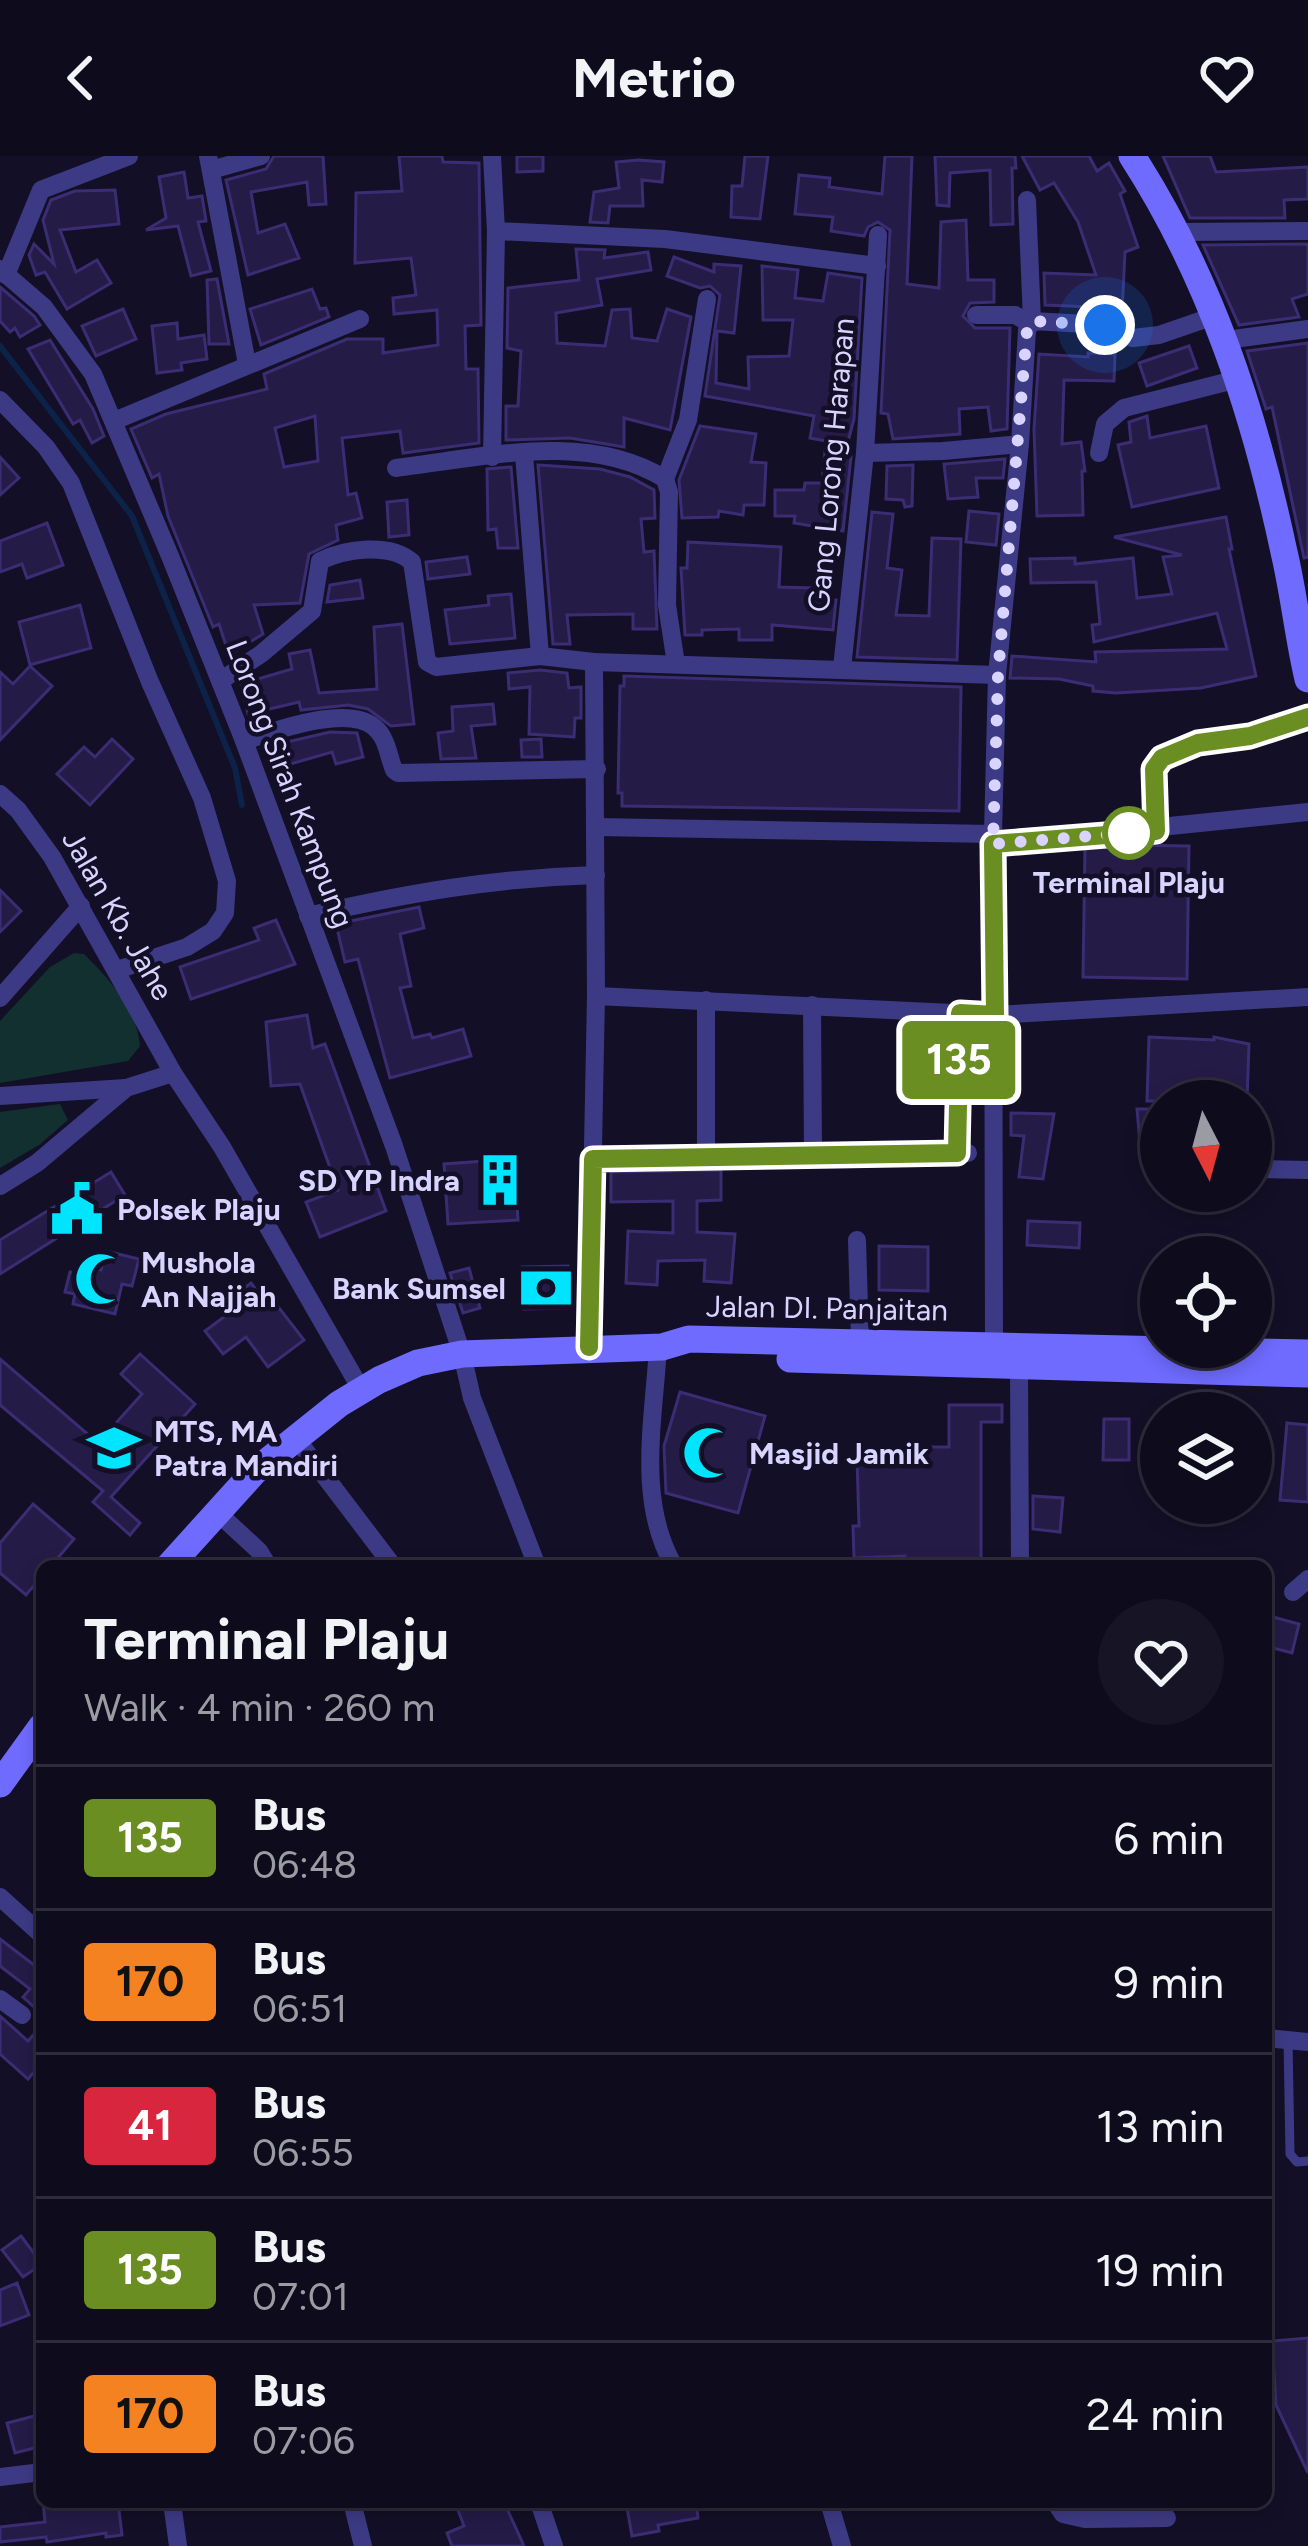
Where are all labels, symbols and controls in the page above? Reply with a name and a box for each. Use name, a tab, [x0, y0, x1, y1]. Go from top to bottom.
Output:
icon: back	[48, 45, 114, 111]
icon: heart	[1194, 45, 1260, 111]
text: Metrio	[572, 46, 736, 111]
your location	[1075, 295, 1135, 355]
street label: Gang Lorong Harapan	[800, 316, 862, 614]
street label: Lorong Sirah Kampung	[218, 635, 362, 933]
marker: Terminal Plaju	[1104, 808, 1154, 858]
street label: Jalan Kb. Jahe	[54, 823, 182, 1007]
place label: Terminal Plaju	[1033, 864, 1225, 901]
line badge: 135	[890, 1021, 1028, 1099]
text: 135	[926, 1034, 992, 1085]
north arrow	[1140, 1080, 1272, 1212]
map controls	[1140, 1080, 1272, 1524]
building icon: SD YP Indra	[471, 1151, 529, 1209]
place label: SD YP Indra	[298, 1162, 460, 1199]
public building icon: Polsek Plaju	[48, 1180, 106, 1238]
place label: Polsek Plaju	[117, 1191, 281, 1228]
button: locate	[1140, 1236, 1272, 1368]
place label: Mushola An Najjah	[141, 1244, 276, 1315]
mosque icon: Mushola An Najjah	[72, 1250, 130, 1308]
bank icon: Bank Sumsel	[517, 1259, 575, 1317]
place label: Bank Sumsel	[332, 1270, 506, 1307]
street label: Jalan DI. Panjaitan	[706, 1287, 948, 1329]
button: layers	[1140, 1392, 1272, 1524]
place label: MTS, MA Patra Mandiri	[154, 1413, 338, 1484]
school or university icon: MTS, MA Patra Mandiri	[85, 1419, 143, 1477]
mosque icon: Masjid Jamik	[680, 1424, 738, 1482]
place label: Masjid Jamik	[749, 1435, 929, 1472]
button: heart	[1098, 1599, 1224, 1725]
text: Terminal Plaju	[84, 1605, 449, 1673]
text: Walk · 4 min · 260 m	[84, 1684, 435, 1731]
text: Bus	[252, 1787, 326, 1841]
text: 6 min	[1114, 1811, 1224, 1865]
text: 135	[117, 1812, 183, 1863]
text: 06:48	[252, 1841, 357, 1888]
text: Bus	[252, 1931, 326, 1985]
text: 9 min	[1114, 1955, 1224, 2009]
text: 170	[116, 1956, 184, 2007]
text: 06:51	[252, 1985, 347, 2032]
text: Bus	[252, 2075, 326, 2129]
text: 13 min	[1096, 2099, 1224, 2153]
text: 41	[128, 2100, 172, 2151]
text: 06:55	[252, 2129, 354, 2176]
text: Bus	[252, 2219, 326, 2273]
text: 19 min	[1095, 2243, 1224, 2297]
text: 135	[117, 2244, 183, 2295]
text: 07:01	[252, 2273, 349, 2320]
text: Bus	[252, 2363, 326, 2417]
text: 24 min	[1086, 2387, 1224, 2441]
text: 170	[116, 2388, 184, 2439]
text: 07:06	[252, 2417, 355, 2464]

